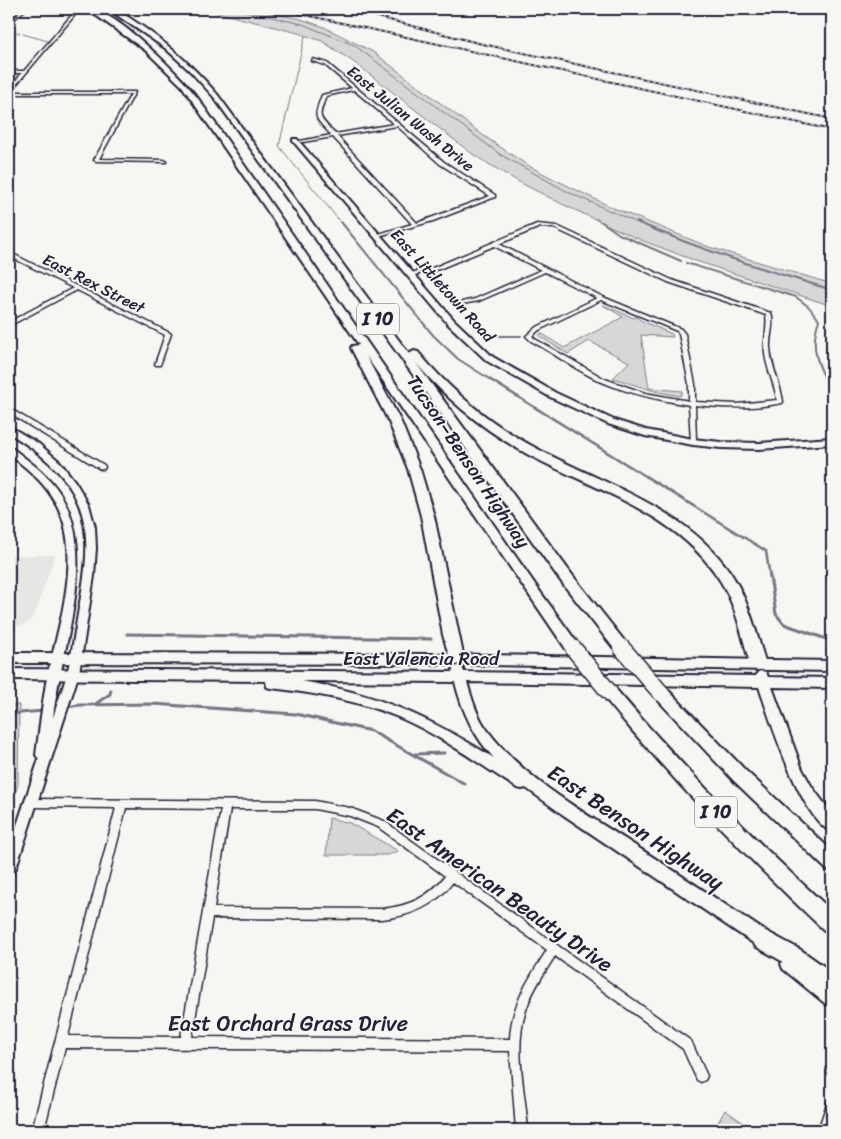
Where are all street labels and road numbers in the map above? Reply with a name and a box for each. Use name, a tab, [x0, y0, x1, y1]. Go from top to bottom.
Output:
street label: East Julian Wash Drive	[340, 57, 481, 179]
street label: East Littletown Road	[383, 221, 503, 350]
street label: East Rex Street	[37, 245, 151, 322]
road number: I 10	[357, 304, 399, 334]
street label: Tucson–Benson Highway	[398, 368, 539, 555]
street label: East Valencia Road	[343, 642, 501, 675]
street label: East Benson Highway	[539, 754, 733, 902]
street label: East American Beauty Drive	[378, 796, 622, 983]
road number: I 10	[695, 796, 737, 828]
street label: East Orchard Grass Drive	[168, 1004, 408, 1043]

